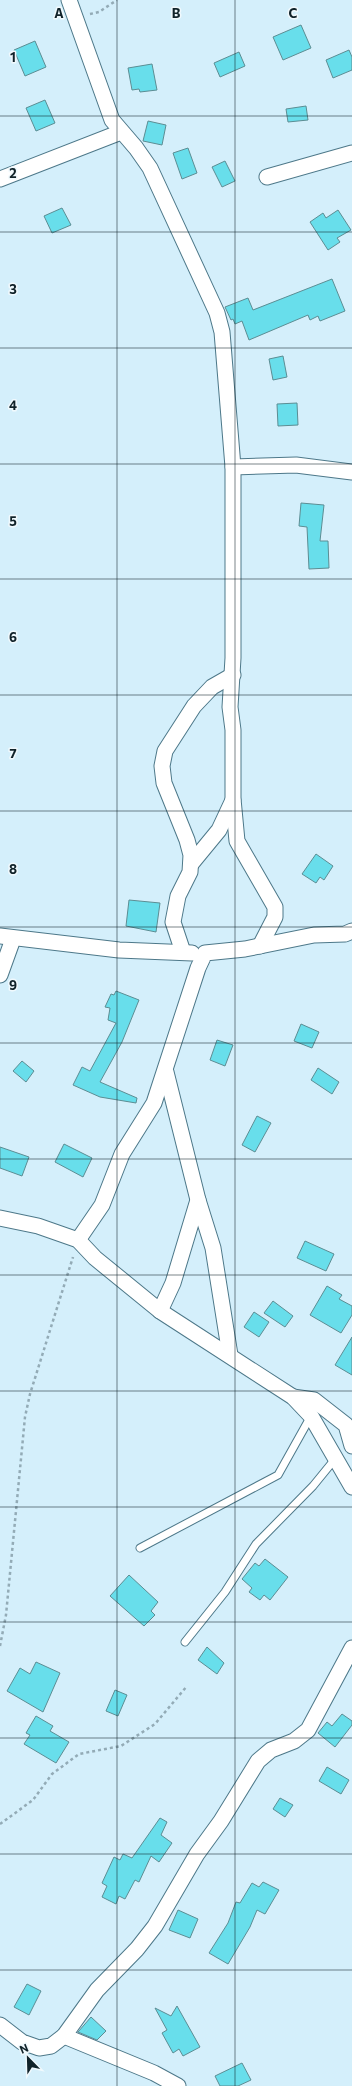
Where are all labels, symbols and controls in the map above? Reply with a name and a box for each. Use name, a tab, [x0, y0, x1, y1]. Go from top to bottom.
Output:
text: A	[54, 5, 64, 21]
text: B	[172, 5, 181, 21]
text: C	[289, 5, 298, 21]
text: 1	[10, 49, 16, 65]
text: 2	[9, 165, 17, 181]
text: 3	[9, 281, 17, 297]
text: 4	[9, 397, 17, 413]
text: 5	[9, 513, 17, 529]
text: 6	[9, 629, 17, 645]
text: 7	[9, 745, 17, 761]
text: 8	[9, 861, 17, 877]
text: 9	[9, 977, 17, 993]
north arrow	[8, 2038, 48, 2078]
text: N	[18, 2041, 30, 2056]

